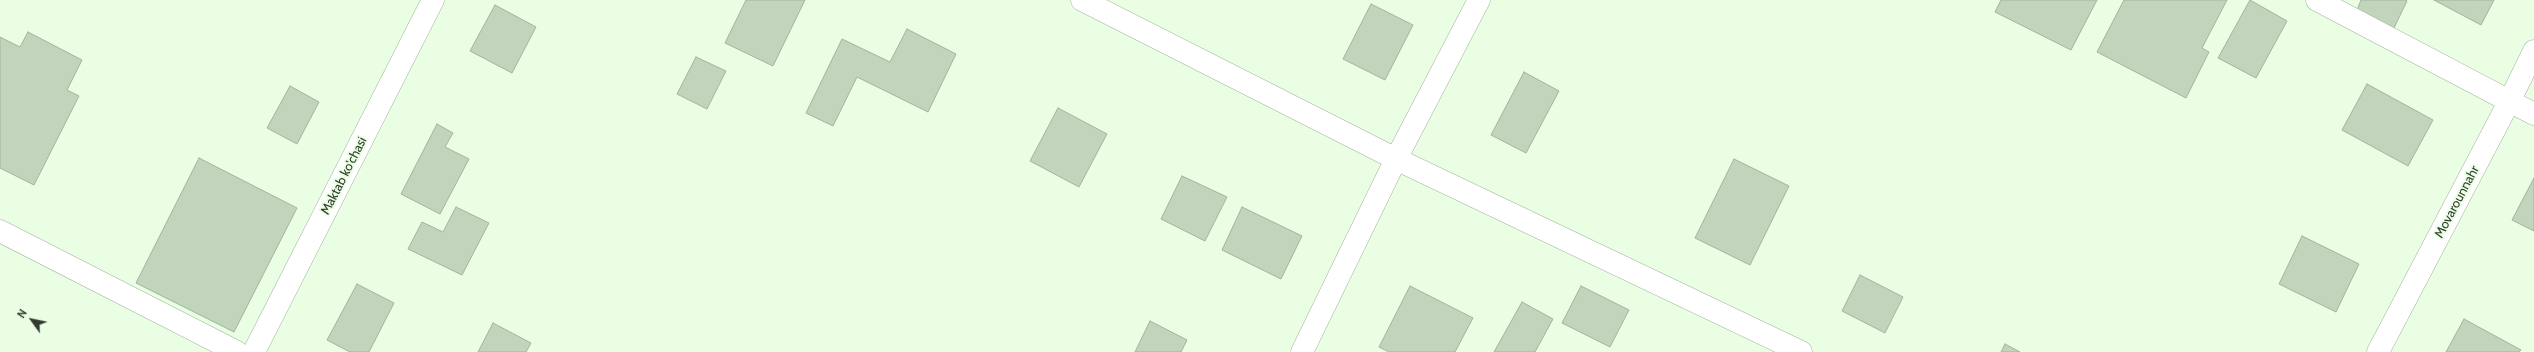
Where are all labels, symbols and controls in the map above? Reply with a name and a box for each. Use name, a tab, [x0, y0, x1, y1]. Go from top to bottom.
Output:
street label: Maktab ko'chasi	[318, 135, 370, 217]
street label: Movarounnahr	[2431, 163, 2483, 241]
north arrow	[12, 300, 52, 340]
text: N	[14, 306, 30, 321]

